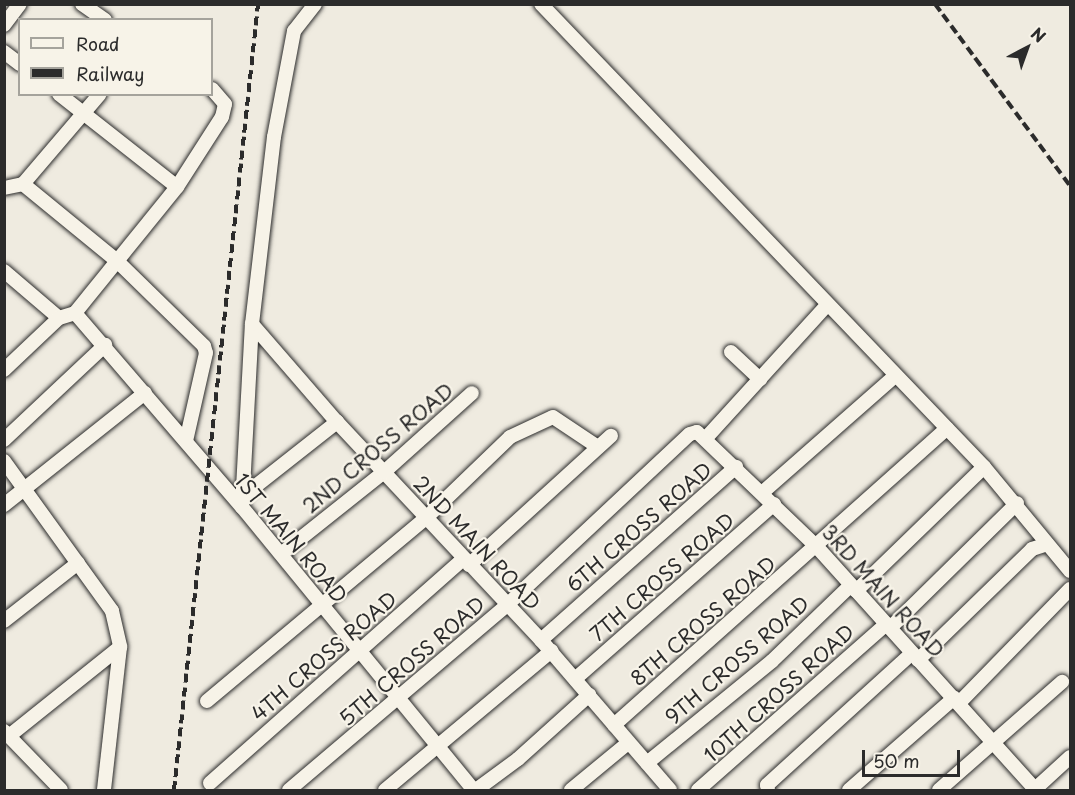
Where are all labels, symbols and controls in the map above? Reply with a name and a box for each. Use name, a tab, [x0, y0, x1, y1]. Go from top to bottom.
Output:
legend	[18, 18, 213, 96]
north arrow	[997, 18, 1057, 78]
text: N	[1026, 21, 1051, 48]
text: Road	[76, 30, 120, 57]
text: Railway	[76, 60, 144, 87]
street label: 2ND CROSS ROAD	[298, 378, 458, 518]
street label: 6TH CROSS ROAD	[562, 457, 716, 597]
street label: 1ST MAIN ROAD	[229, 467, 353, 609]
street label: 2ND MAIN ROAD	[409, 471, 545, 615]
street label: 7TH CROSS ROAD	[585, 508, 739, 646]
street label: 3RD MAIN ROAD	[816, 519, 950, 663]
street label: 8TH CROSS ROAD	[626, 552, 780, 690]
street label: 4TH CROSS ROAD	[247, 587, 401, 725]
street label: 5TH CROSS ROAD	[334, 591, 490, 731]
street label: 9TH CROSS ROAD	[660, 591, 814, 729]
street label: 10TH CROSS ROAD	[699, 619, 859, 767]
scale bar	[865, 738, 962, 776]
text: 50 m	[873, 747, 920, 774]

